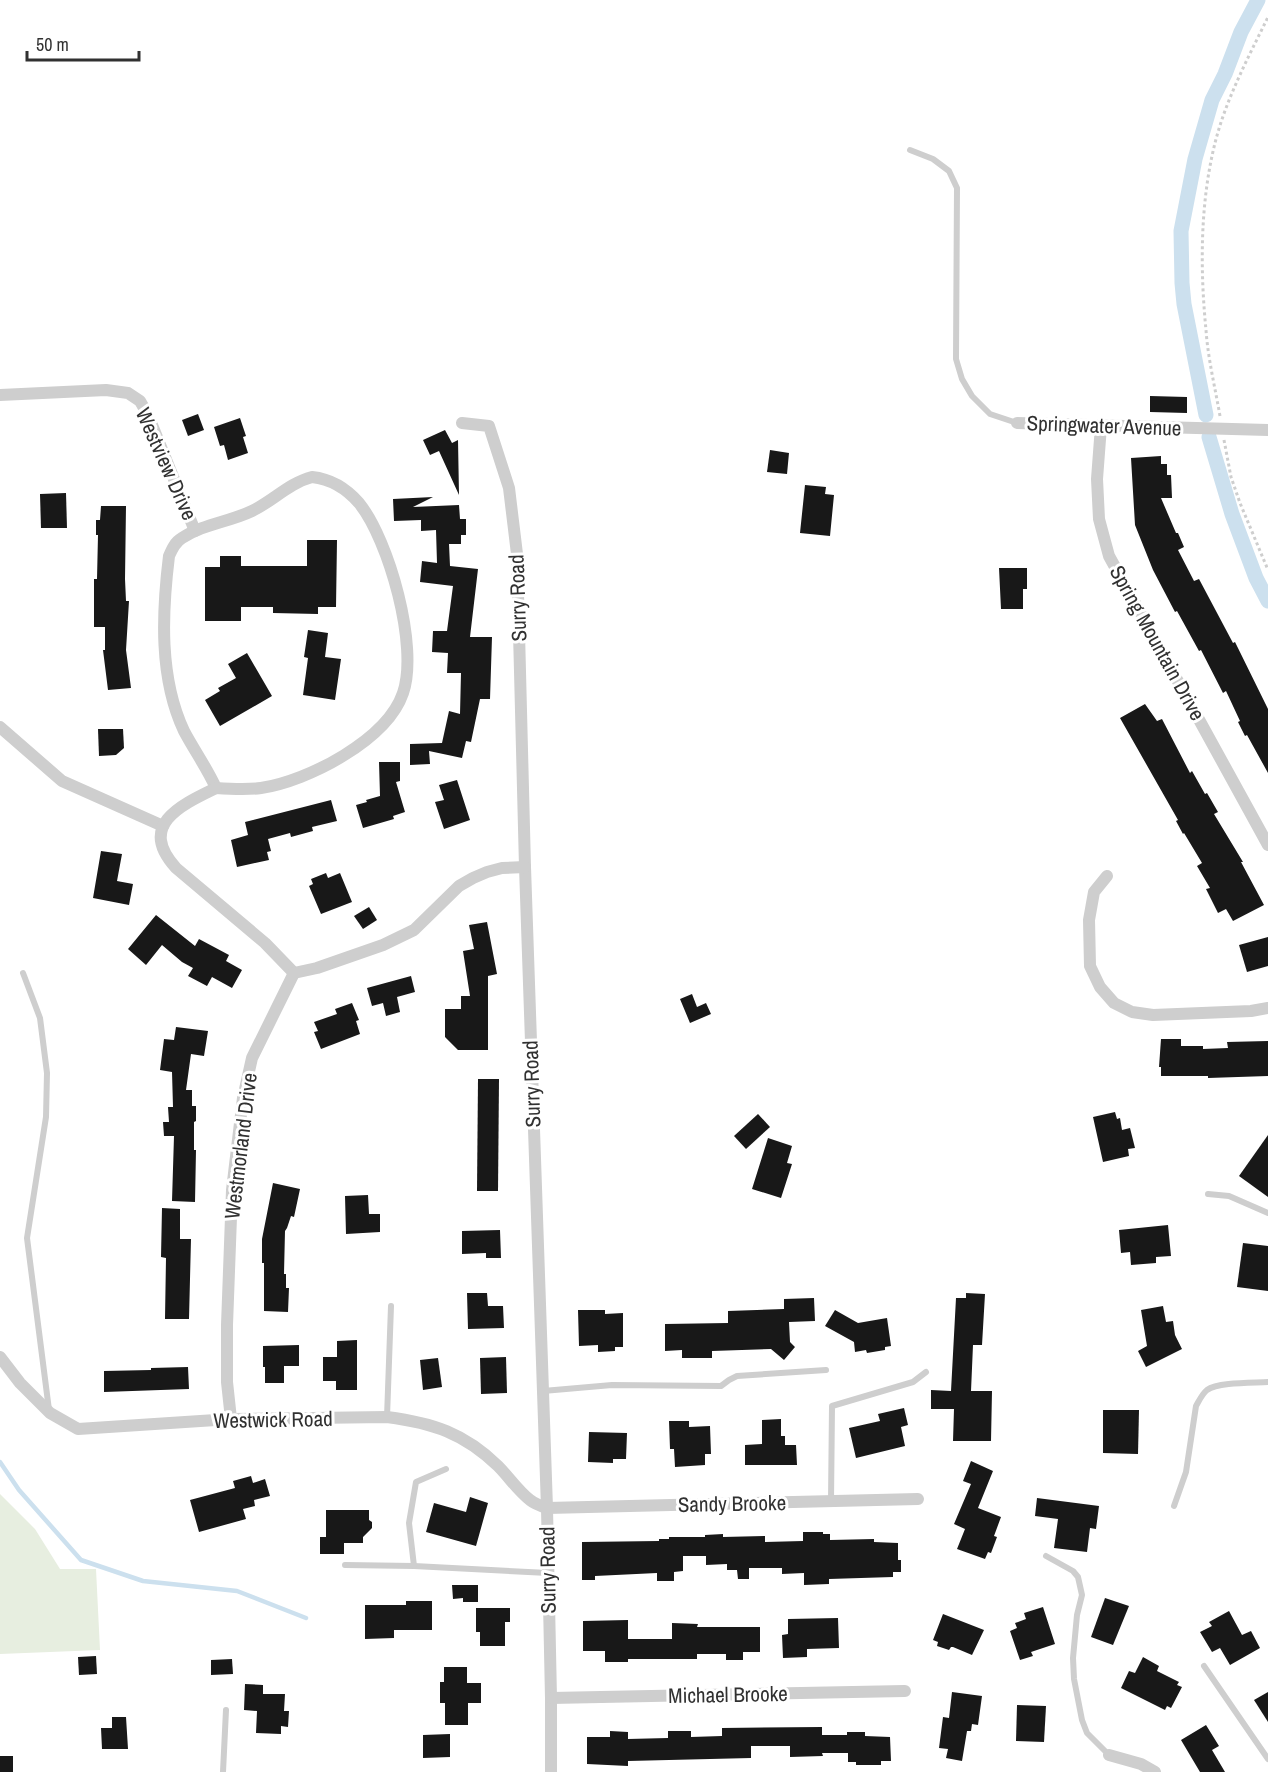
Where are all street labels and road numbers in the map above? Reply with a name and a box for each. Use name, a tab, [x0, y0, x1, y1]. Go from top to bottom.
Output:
street label: Westview Drive	[129, 403, 204, 525]
street label: Springwater Avenue	[1026, 408, 1182, 443]
street label: Surry Road	[501, 554, 534, 642]
street label: Spring Mountain Drive	[1103, 560, 1212, 726]
street label: Surry Road	[515, 1040, 548, 1128]
street label: Westmorland Drive	[217, 1071, 264, 1221]
street label: Westwick Road	[213, 1404, 333, 1435]
street label: Sandy Brooke	[678, 1488, 786, 1519]
street label: Surry Road	[532, 1526, 563, 1614]
street label: Michael Brooke	[668, 1679, 788, 1710]

